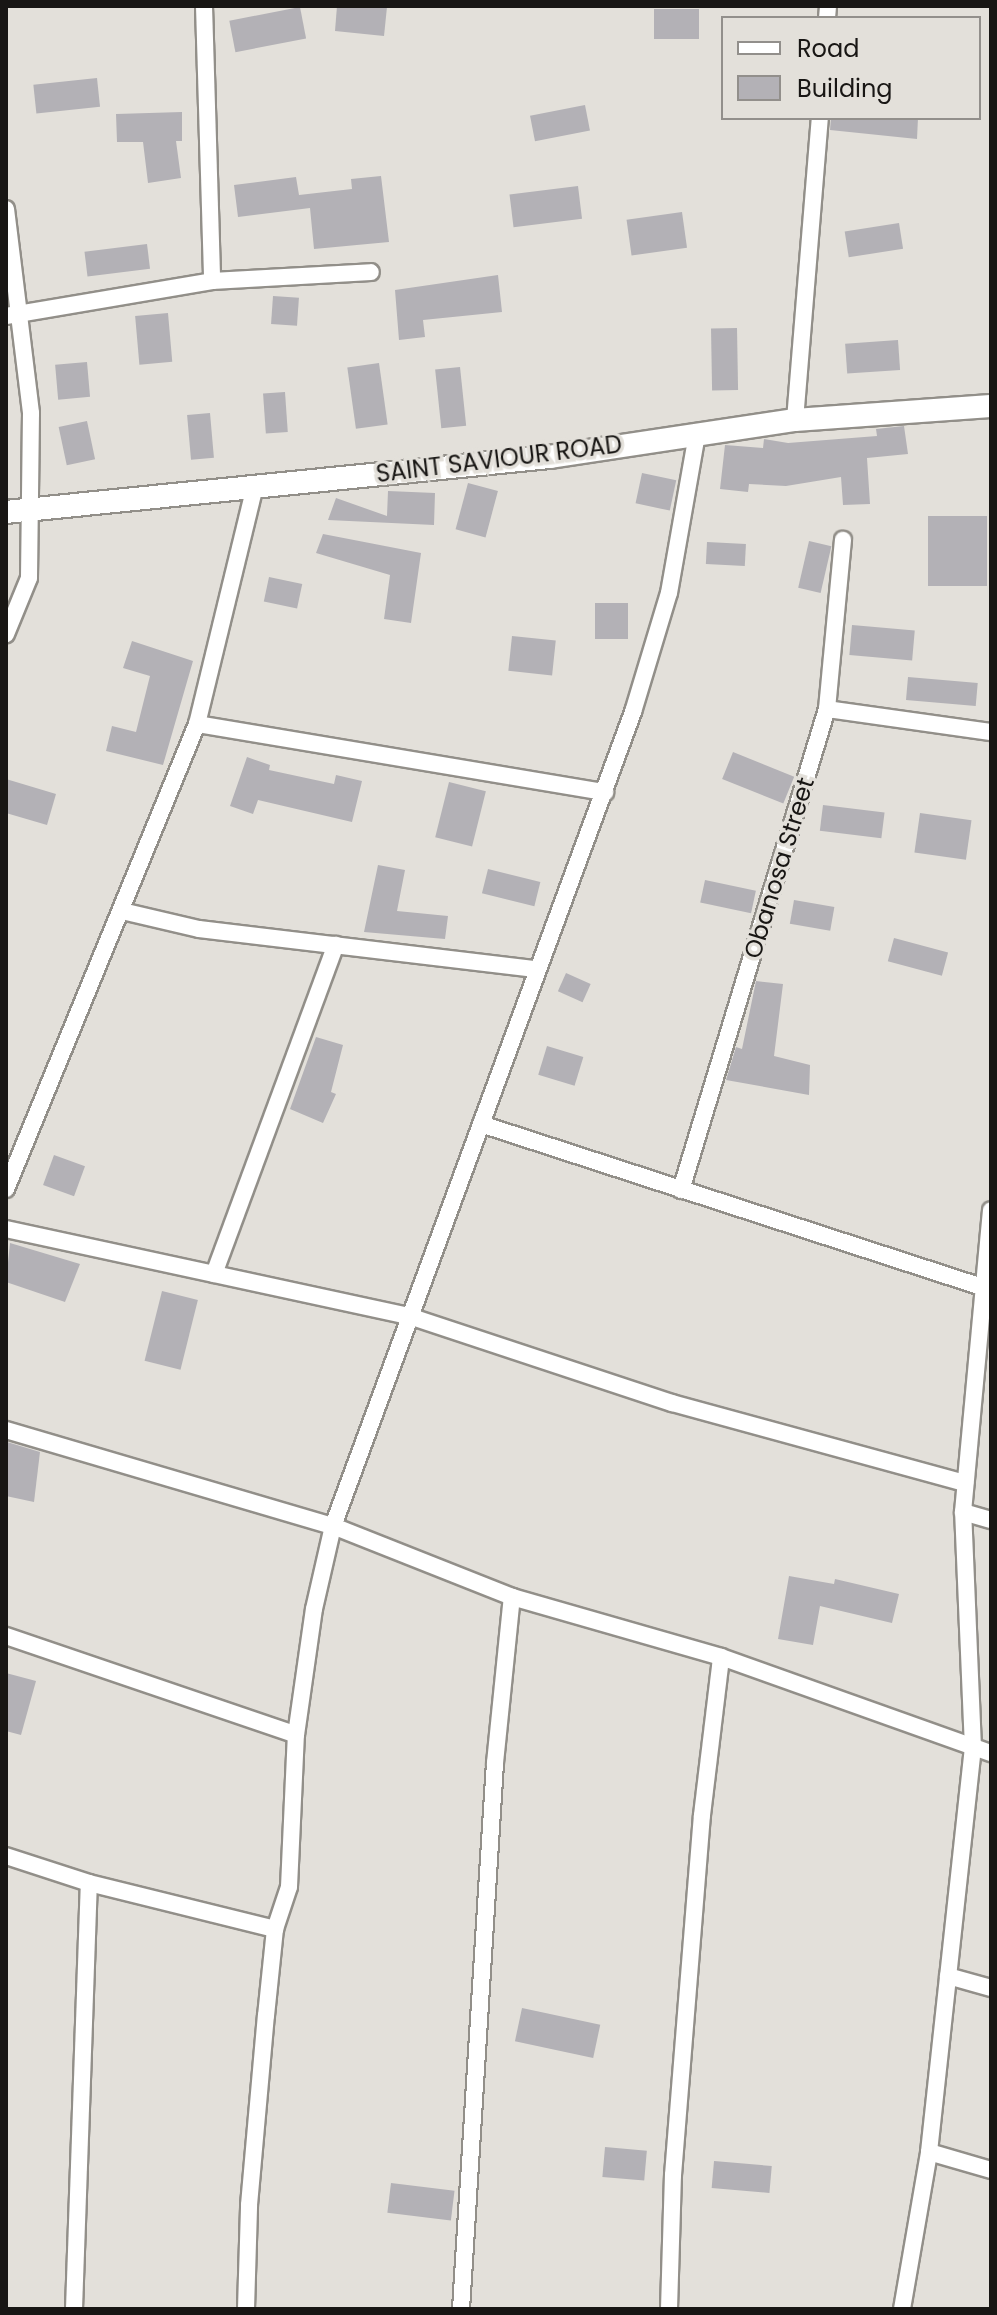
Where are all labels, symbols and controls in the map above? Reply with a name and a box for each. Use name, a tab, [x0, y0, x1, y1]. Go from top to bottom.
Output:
legend	[721, 16, 981, 120]
text: Road	[797, 32, 859, 65]
text: Building	[797, 72, 893, 105]
street label: SAINT SAVIOUR ROAD	[374, 430, 624, 488]
street label: Obanosa Street	[738, 774, 820, 962]

